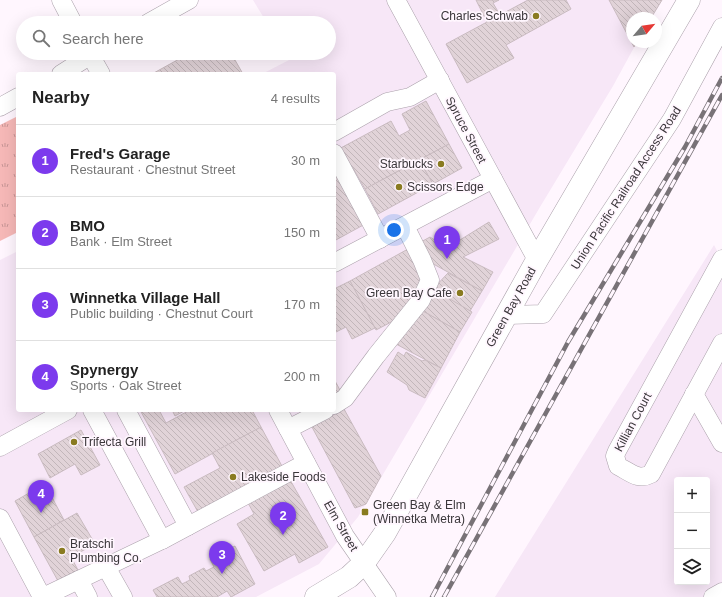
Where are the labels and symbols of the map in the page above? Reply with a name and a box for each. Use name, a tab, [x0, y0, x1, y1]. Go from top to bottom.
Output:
place label: Charles Schwab	[441, 9, 528, 23]
marker: Charles Schwab	[531, 11, 541, 21]
north arrow	[626, 12, 662, 48]
street label: Spruce Street	[443, 94, 490, 166]
street label: Union Pacific Railroad Access Road	[568, 104, 684, 272]
place label: Starbucks	[380, 157, 433, 171]
marker: Starbucks	[436, 159, 446, 169]
place label: Scissors Edge	[407, 180, 484, 194]
marker: Scissors Edge	[394, 182, 404, 192]
your location	[384, 220, 404, 240]
pin: 1	[434, 226, 460, 259]
street label: Green Bay Road	[483, 265, 539, 349]
place label: Green Bay Cafe	[366, 286, 452, 300]
marker: Green Bay Cafe	[455, 288, 465, 298]
street label: Killian Court	[612, 390, 655, 454]
place label: Trifecta Grill	[82, 435, 146, 449]
marker: Trifecta Grill	[69, 437, 79, 447]
place label: Lakeside Foods	[241, 470, 326, 484]
marker: Lakeside Foods	[228, 472, 238, 482]
pin: 4	[28, 480, 54, 513]
street label: Elm Street	[321, 498, 361, 554]
place label: Green Bay & Elm (Winnetka Metra)	[373, 498, 466, 526]
pin: 2	[270, 502, 296, 535]
marker: Green Bay & Elm (Winnetka Metra)	[360, 507, 370, 517]
place label: Bratschi Plumbing Co.	[70, 537, 142, 565]
pin: 3	[209, 541, 235, 574]
marker: Bratschi Plumbing Co.	[57, 546, 67, 556]

